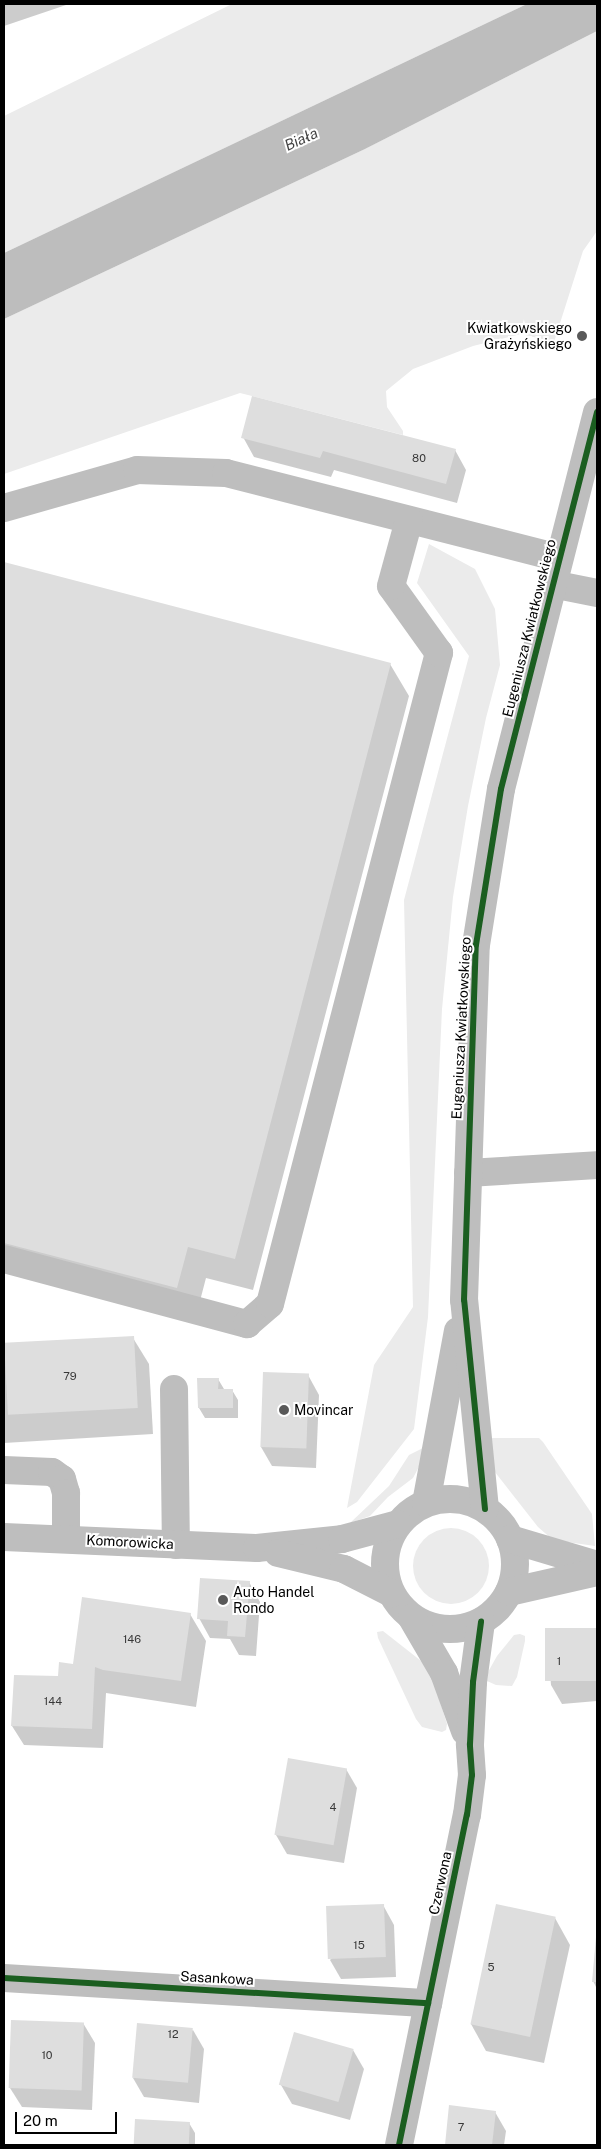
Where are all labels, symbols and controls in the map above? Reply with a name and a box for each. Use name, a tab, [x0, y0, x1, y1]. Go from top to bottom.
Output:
water label: Biała	[282, 124, 320, 154]
place label: Kwiatkowskiego Grażyńskiego	[467, 320, 572, 352]
marker: Kwiatkowskiego Grażyńskiego	[576, 330, 588, 342]
house number: 80	[412, 451, 426, 465]
street label: Eugeniusza Kwiatkowskiego	[499, 537, 559, 719]
street label: Eugeniusza Kwiatkowskiego	[448, 936, 474, 1120]
house number: 79	[63, 1369, 77, 1383]
place label: Movincar	[294, 1402, 354, 1418]
marker: Movincar	[278, 1404, 290, 1416]
street label: Komorowicka	[86, 1531, 174, 1553]
place label: Auto Handel Rondo	[233, 1584, 315, 1616]
marker: Auto Handel Rondo	[217, 1594, 229, 1606]
house number: 146	[123, 1632, 141, 1646]
house number: 1	[557, 1654, 561, 1668]
house number: 144	[44, 1694, 62, 1708]
house number: 4	[330, 1800, 336, 1814]
street label: Czerwona	[425, 1850, 455, 1916]
house number: 15	[353, 1938, 365, 1952]
house number: 5	[487, 1960, 495, 1974]
street label: Sasankowa	[180, 1968, 254, 1988]
house number: 12	[167, 2027, 179, 2041]
house number: 10	[41, 2048, 53, 2062]
scale bar	[18, 2102, 120, 2134]
text: 20 m	[23, 2112, 58, 2129]
house number: 7	[458, 2120, 464, 2134]

